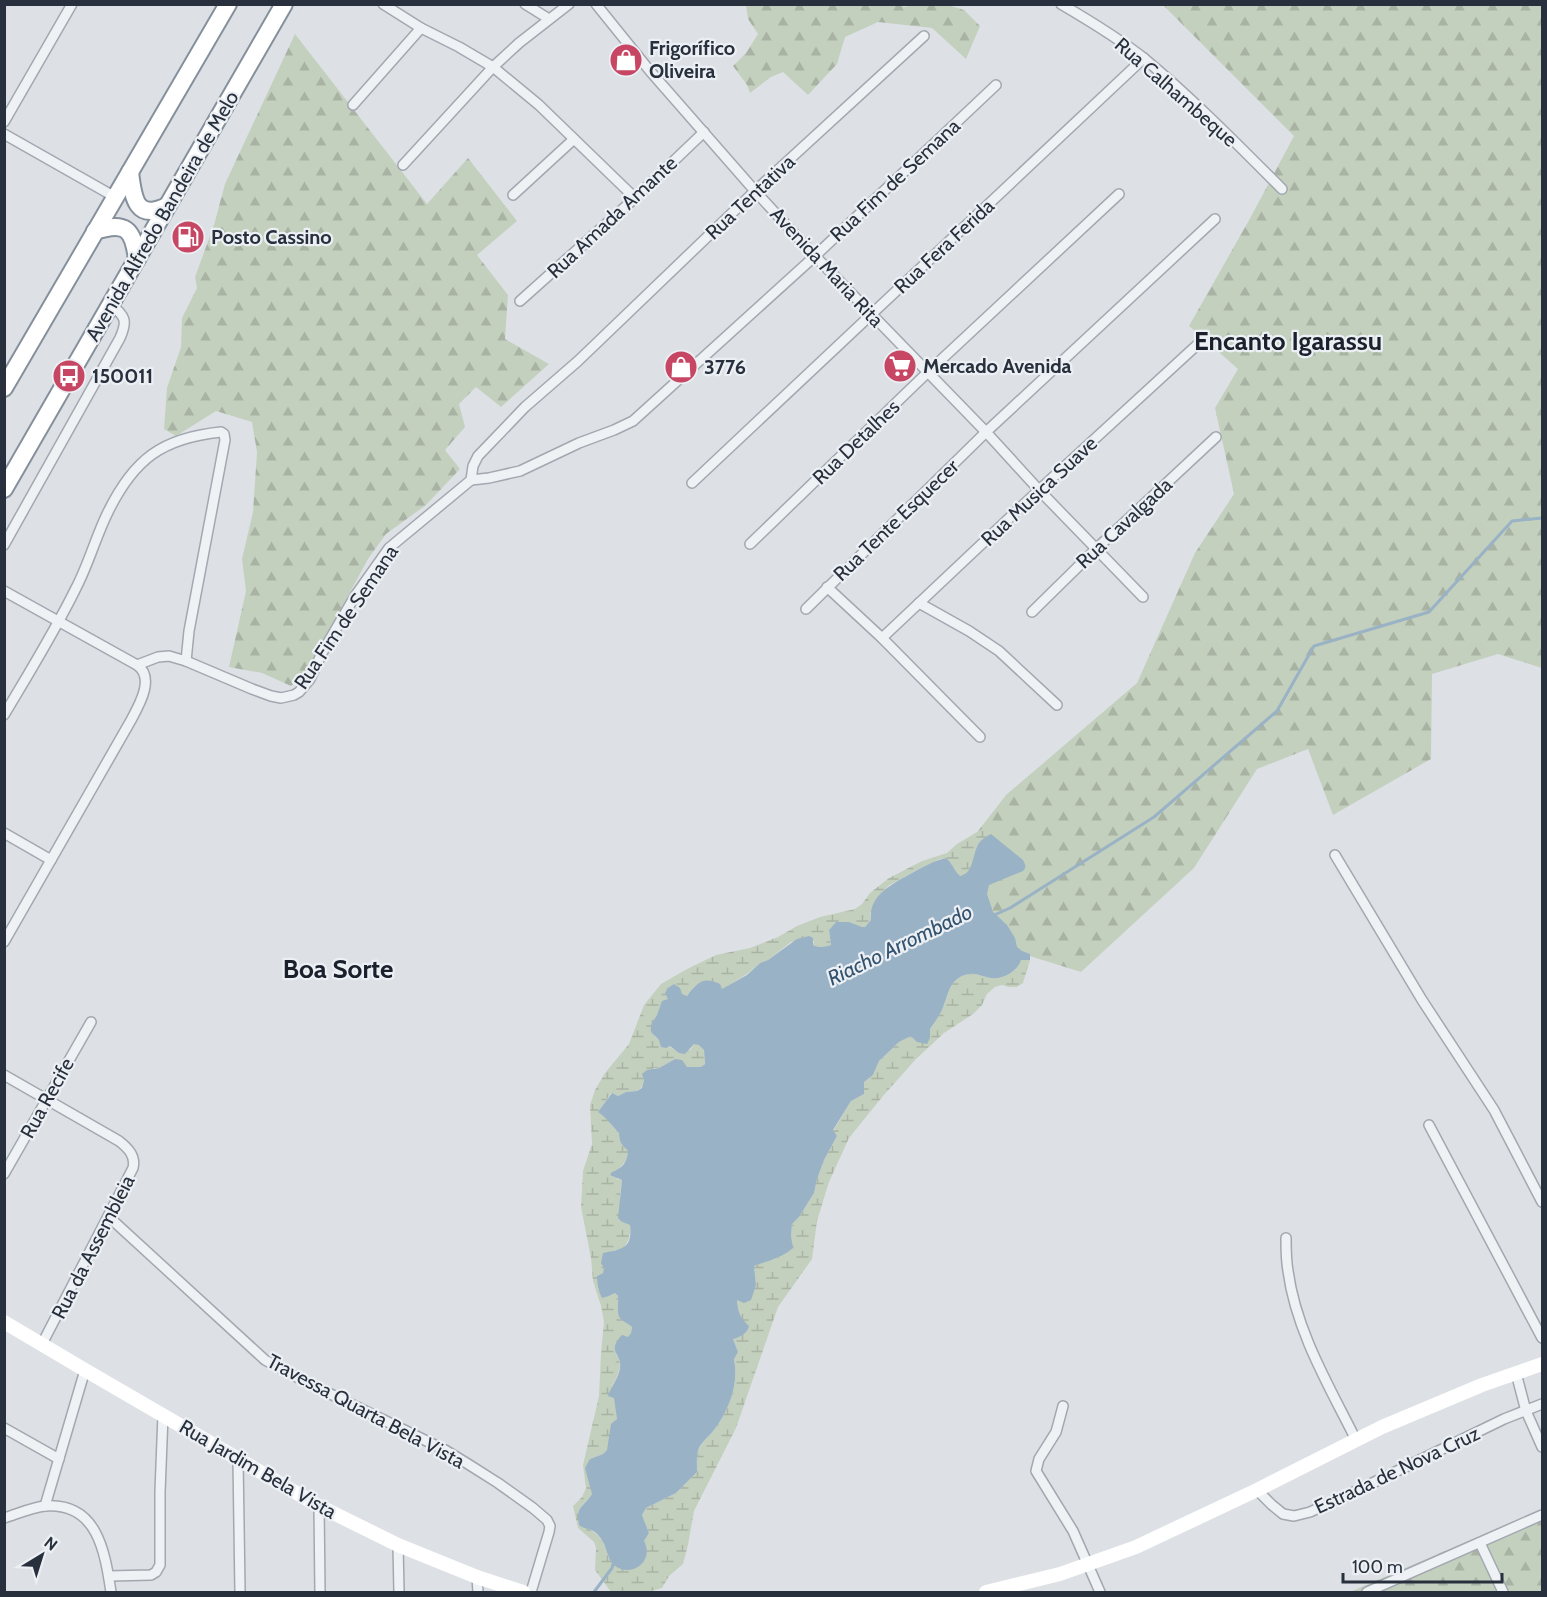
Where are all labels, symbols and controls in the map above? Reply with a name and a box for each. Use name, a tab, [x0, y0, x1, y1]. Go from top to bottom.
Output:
street label: Rua Calhambeque	[1110, 32, 1242, 152]
place label: Frigorífico Oliveira	[649, 36, 735, 83]
shop icon: Frigorífico Oliveira	[608, 42, 644, 78]
street label: Avenida Alfredo Bandeira de Melo	[80, 87, 244, 345]
street label: Rua Fim de Semana	[825, 113, 965, 246]
street label: Rua Tentativa	[700, 149, 800, 244]
street label: Rua Amada Amante	[542, 151, 682, 283]
street label: Rua Fera Ferida	[889, 193, 999, 298]
street label: Avenida Maria Rita	[765, 202, 889, 332]
fuel station icon: Posto Cassino	[170, 219, 206, 255]
place label: Posto Cassino	[211, 225, 332, 249]
district label: Encanto Igarassu	[1194, 325, 1382, 357]
supermarket icon: Mercado Avenida	[882, 348, 918, 384]
shop icon: 3776	[663, 349, 699, 385]
place label: Mercado Avenida	[923, 354, 1072, 378]
place label: 3776	[704, 355, 746, 379]
bus stop icon: 150011	[51, 358, 87, 394]
place label: 150011	[92, 364, 153, 388]
street label: Rua Detalhes	[808, 395, 904, 489]
street label: Rua Musica Suave	[976, 431, 1102, 551]
street label: Rua Tente Esquecer	[828, 454, 964, 586]
street label: Rua Cavalgada	[1071, 472, 1177, 573]
street label: Rua Fim de Semana	[289, 540, 403, 694]
water label: Riacho Arrombado	[823, 899, 976, 990]
district label: Boa Sorte	[283, 953, 393, 985]
street label: Rua Recife	[15, 1054, 79, 1142]
street label: Rua da Assembleia	[46, 1171, 140, 1323]
street label: Travessa Quarta Bela Vista	[263, 1349, 469, 1474]
street label: Rua Jardim Bela Vista	[175, 1414, 341, 1524]
street label: Estrada de Nova Cruz	[1311, 1421, 1483, 1519]
north arrow	[12, 1525, 72, 1585]
text: N	[41, 1533, 61, 1555]
scale bar	[1343, 1546, 1502, 1584]
text: 100 m	[1352, 1556, 1403, 1578]

